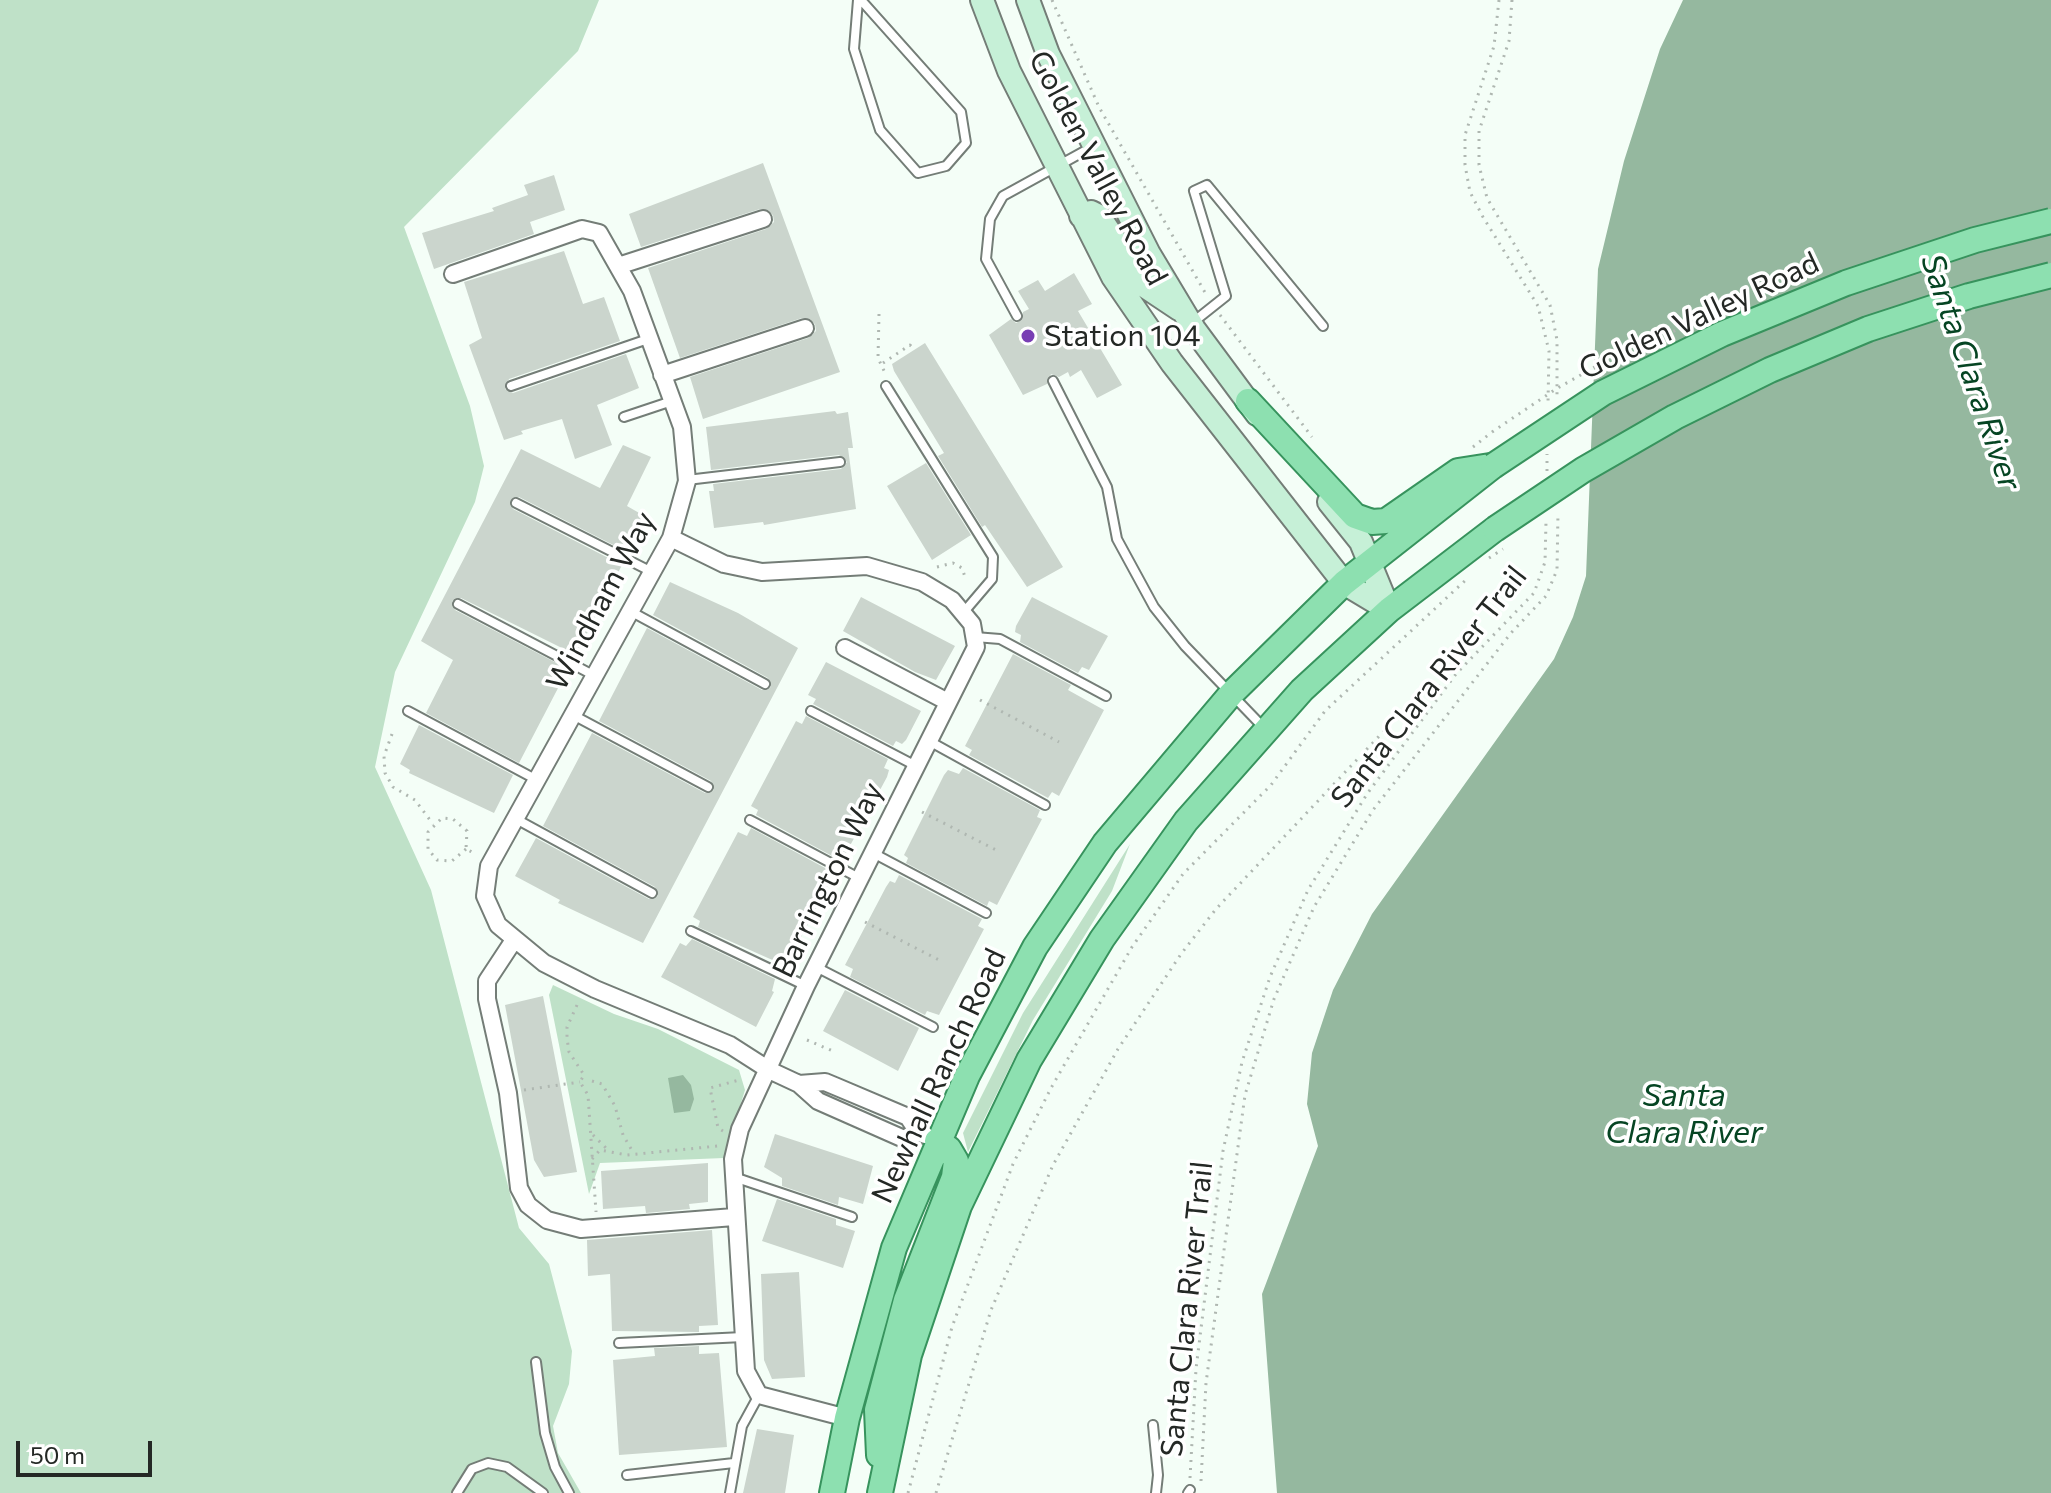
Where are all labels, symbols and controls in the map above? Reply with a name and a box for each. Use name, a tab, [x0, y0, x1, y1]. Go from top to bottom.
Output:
street label: Golden Valley Road	[1021, 45, 1175, 291]
street label: Golden Valley Road	[1573, 245, 1825, 387]
water label: Santa Clara River	[1913, 249, 2029, 495]
place label: Station 104	[1044, 318, 1201, 354]
marker: Station 104	[1019, 327, 1037, 345]
street label: Windham Way	[539, 505, 663, 697]
street label: Santa Clara River Trail	[1323, 559, 1535, 815]
street label: Barrington Way	[765, 776, 891, 984]
street label: Newhall Ranch Road	[864, 943, 1014, 1209]
water label: Santa Clara River	[1605, 1076, 1763, 1151]
street label: Santa Clara River Trail	[1154, 1160, 1220, 1458]
scale bar	[20, 1425, 156, 1475]
text: 50 m	[30, 1440, 85, 1469]

